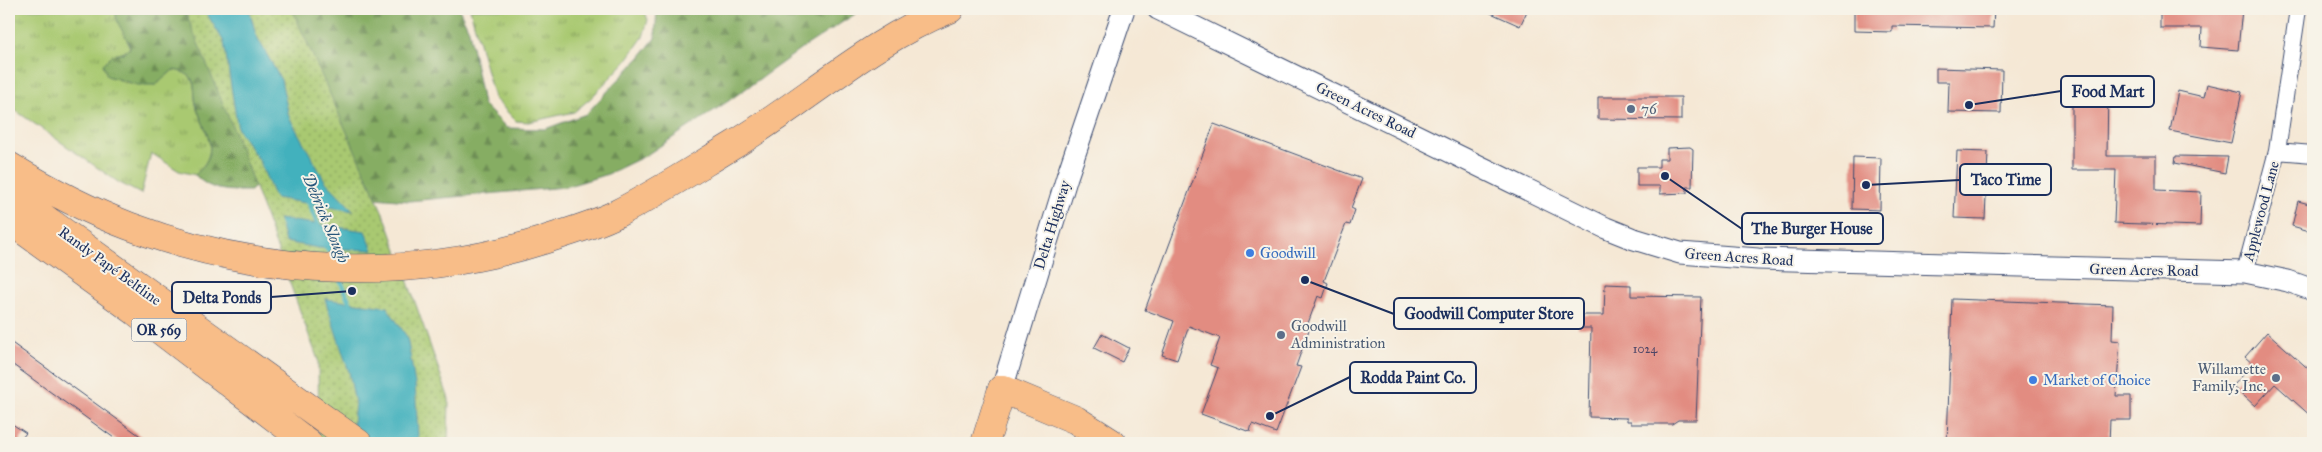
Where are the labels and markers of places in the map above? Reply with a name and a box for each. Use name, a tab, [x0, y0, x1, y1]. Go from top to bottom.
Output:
callout: Food Mart	[2061, 76, 2154, 107]
place label: 76	[1641, 100, 1658, 118]
marker: 76	[1625, 103, 1637, 115]
callout: Taco Time	[1960, 164, 2051, 195]
callout: The Burger House	[1742, 213, 1883, 244]
place label: Goodwill	[1260, 244, 1317, 262]
marker: Goodwill	[1244, 247, 1256, 259]
callout: Delta Ponds	[172, 282, 271, 313]
callout: Goodwill Computer Store	[1394, 298, 1584, 329]
place label: Goodwill Administration	[1290, 317, 1385, 352]
marker: Goodwill Administration	[1275, 329, 1287, 341]
place label: Willamette Family, Inc.	[2192, 360, 2266, 395]
callout: Rodda Paint Co.	[1350, 362, 1476, 393]
place label: Market of Choice	[2043, 371, 2151, 389]
marker: Willamette Family, Inc.	[2270, 372, 2282, 384]
marker: Market of Choice	[2027, 374, 2039, 386]

